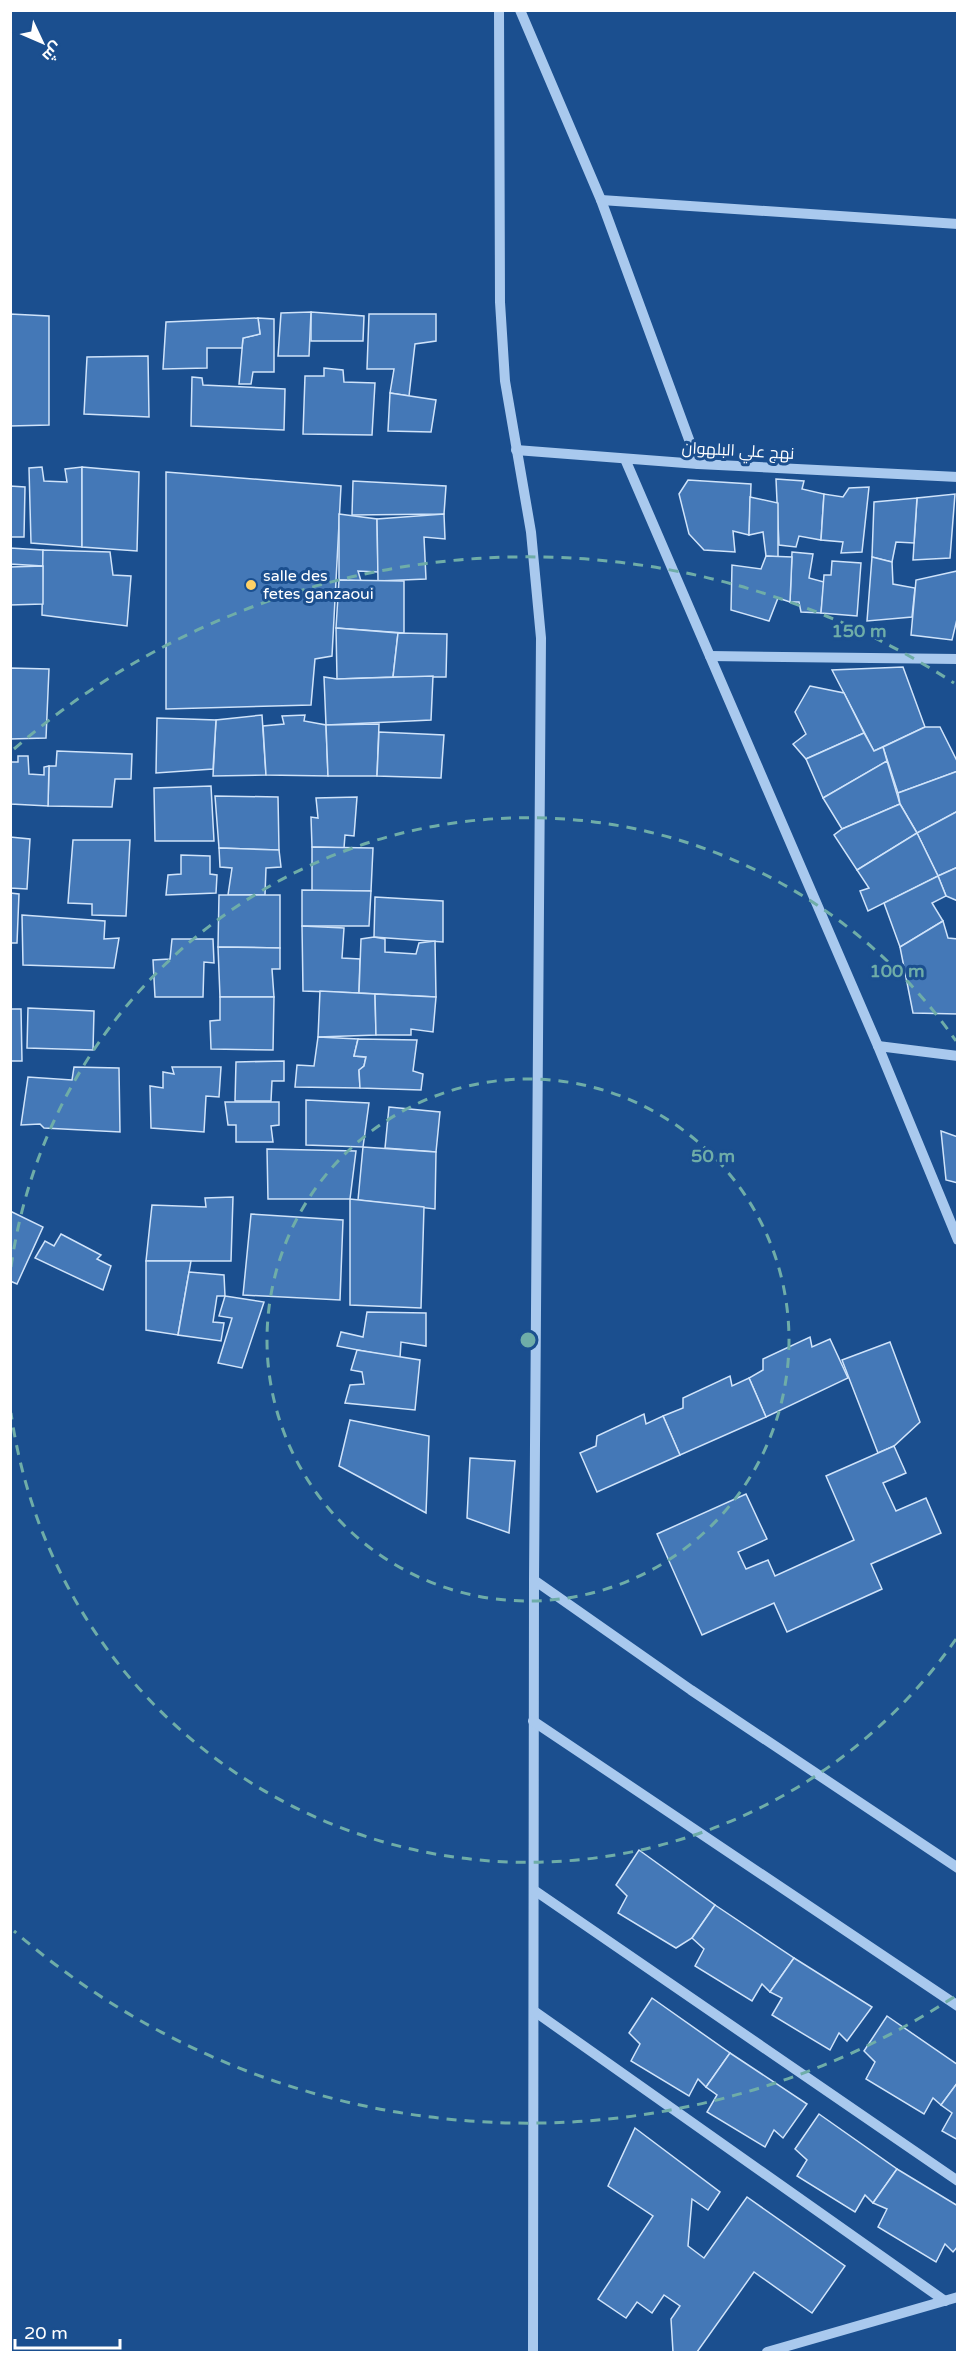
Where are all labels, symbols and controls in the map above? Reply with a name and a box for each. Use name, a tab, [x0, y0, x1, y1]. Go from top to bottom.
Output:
north arrow	[12, 12, 72, 72]
text: ش	[38, 37, 66, 66]
street label: نهج علي البلهوان	[681, 438, 795, 467]
place label: salle des fetes ganzaoui	[263, 566, 374, 604]
marker: salle des fetes ganzaoui	[244, 578, 258, 592]
text: 150 m	[831, 620, 887, 642]
text: 100 m	[869, 960, 925, 982]
text: 50 m	[691, 1145, 735, 1167]
centre of rings	[518, 1330, 538, 1350]
scale bar	[15, 2312, 120, 2350]
text: 20 m	[24, 2322, 68, 2344]

